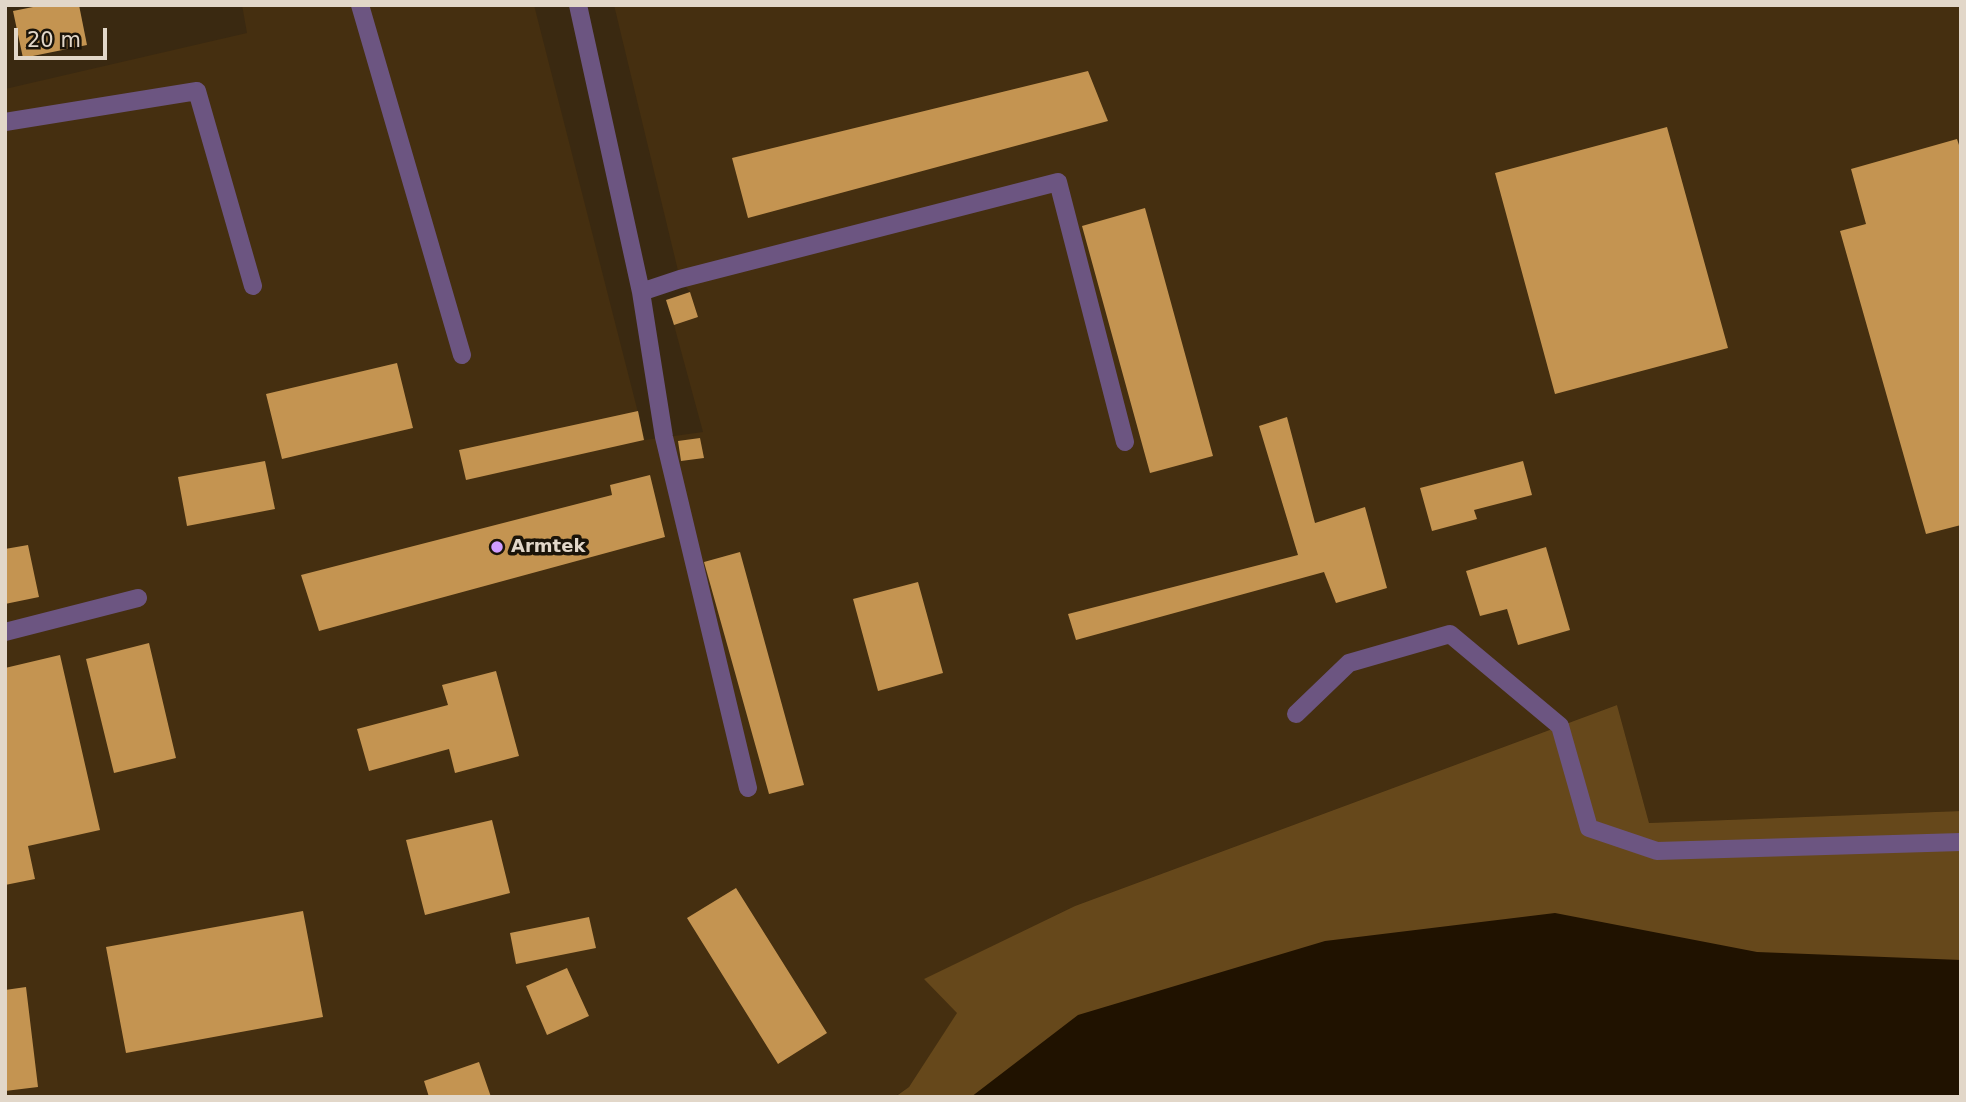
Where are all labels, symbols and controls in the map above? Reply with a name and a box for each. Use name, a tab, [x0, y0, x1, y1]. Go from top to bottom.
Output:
scale bar	[18, 14, 110, 58]
text: 20 m	[27, 28, 81, 52]
place label: Armtek	[511, 536, 585, 558]
marker: Armtek	[489, 539, 505, 555]

